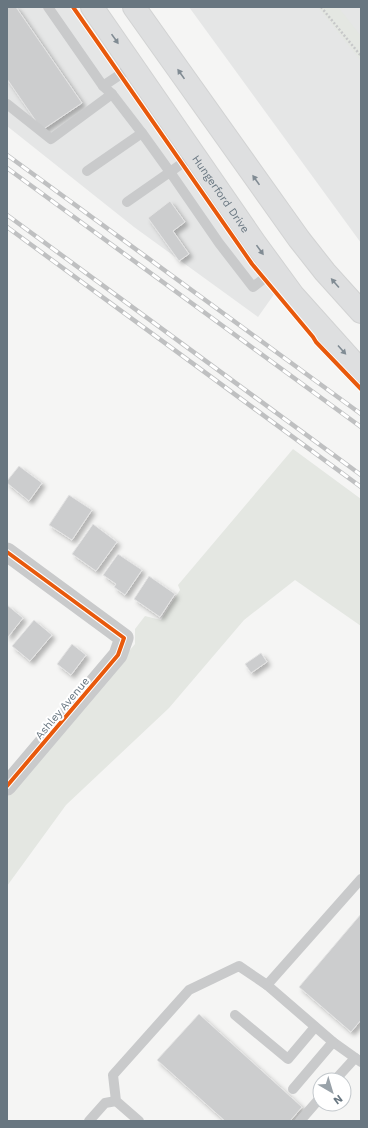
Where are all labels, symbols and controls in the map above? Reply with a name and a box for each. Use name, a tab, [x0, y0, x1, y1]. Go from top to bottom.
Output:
one-way arrow	[111, 34, 119, 44]
one-way arrow	[177, 69, 185, 79]
street label: Hungerford Drive	[189, 153, 252, 235]
one-way arrow	[252, 175, 260, 185]
one-way arrow	[256, 245, 264, 255]
one-way arrow	[331, 279, 340, 288]
one-way arrow	[338, 345, 347, 355]
street label: Ashley Avenue	[33, 675, 92, 742]
north arrow	[312, 1072, 352, 1112]
text: N	[331, 1092, 345, 1107]

